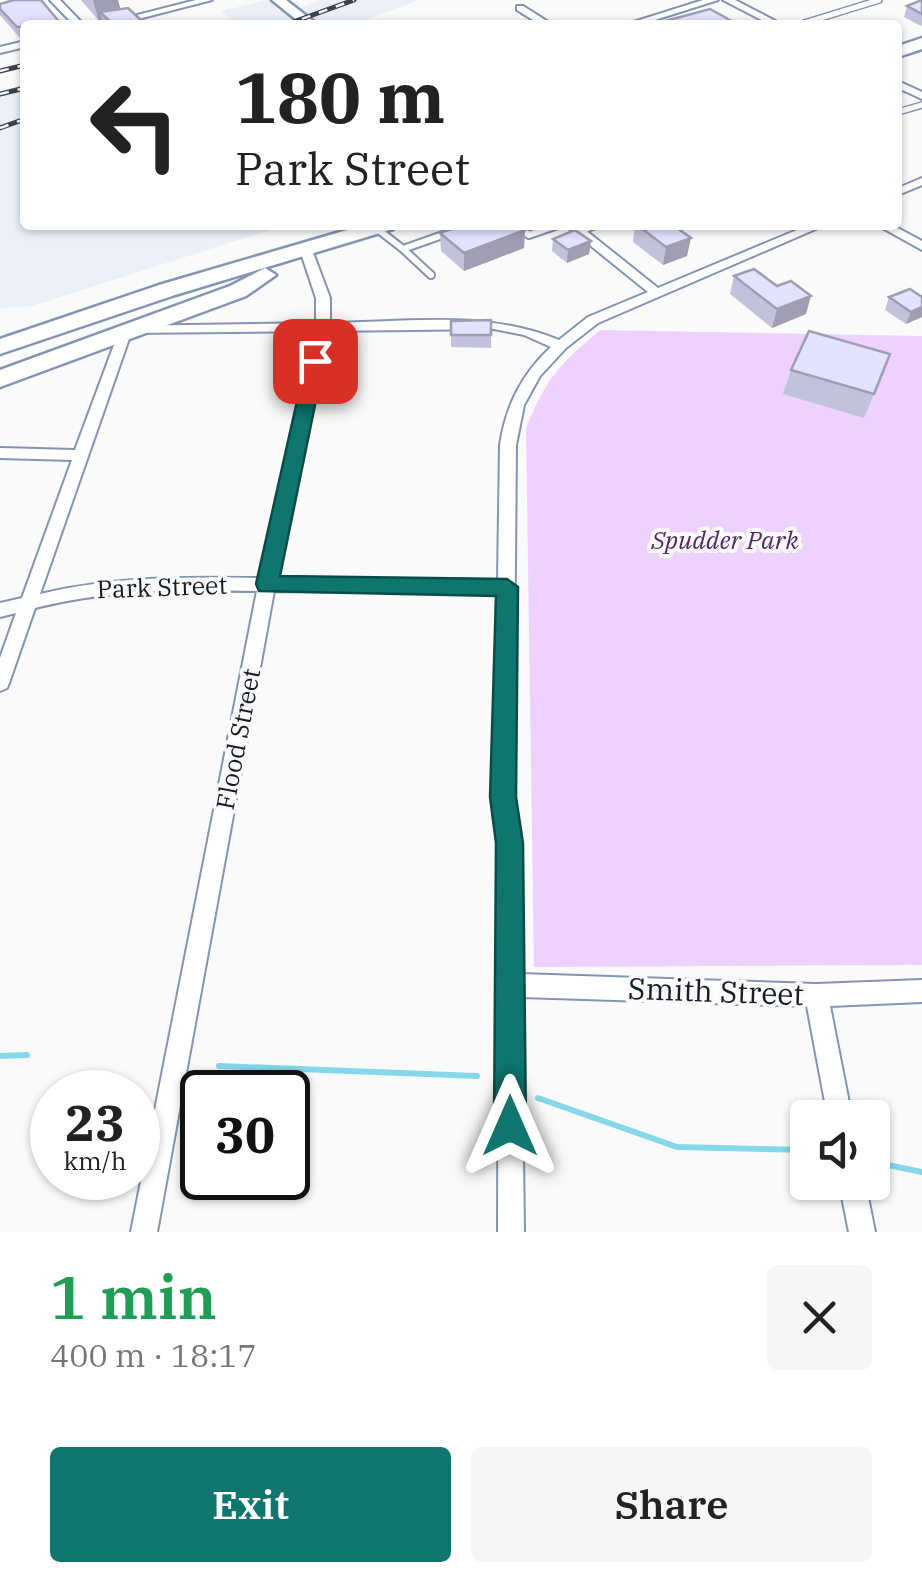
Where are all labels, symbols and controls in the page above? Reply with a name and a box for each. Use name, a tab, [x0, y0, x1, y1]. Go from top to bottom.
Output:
text: 180 m	[235, 51, 445, 142]
icon: left	[70, 60, 200, 190]
text: Park Street	[235, 139, 470, 197]
pin	[273, 319, 358, 404]
icon: arrive	[288, 334, 343, 389]
park label: Spudder Park	[650, 523, 800, 556]
street label: Park Street	[96, 568, 228, 605]
street label: Flood Street	[208, 665, 267, 812]
street label: Smith Street	[627, 968, 805, 1013]
speed limit sign: 30	[180, 1070, 310, 1200]
position arrow	[458, 1074, 562, 1178]
text: 23	[65, 1090, 125, 1155]
map controls	[790, 1100, 890, 1200]
button: sound	[790, 1100, 890, 1200]
text: km/h	[63, 1144, 127, 1177]
text: 1 min	[50, 1257, 217, 1336]
button: close	[767, 1265, 872, 1370]
text: 400 m · 18:17	[50, 1334, 257, 1376]
button: Exit	[50, 1447, 451, 1562]
button: Share	[471, 1447, 872, 1562]

